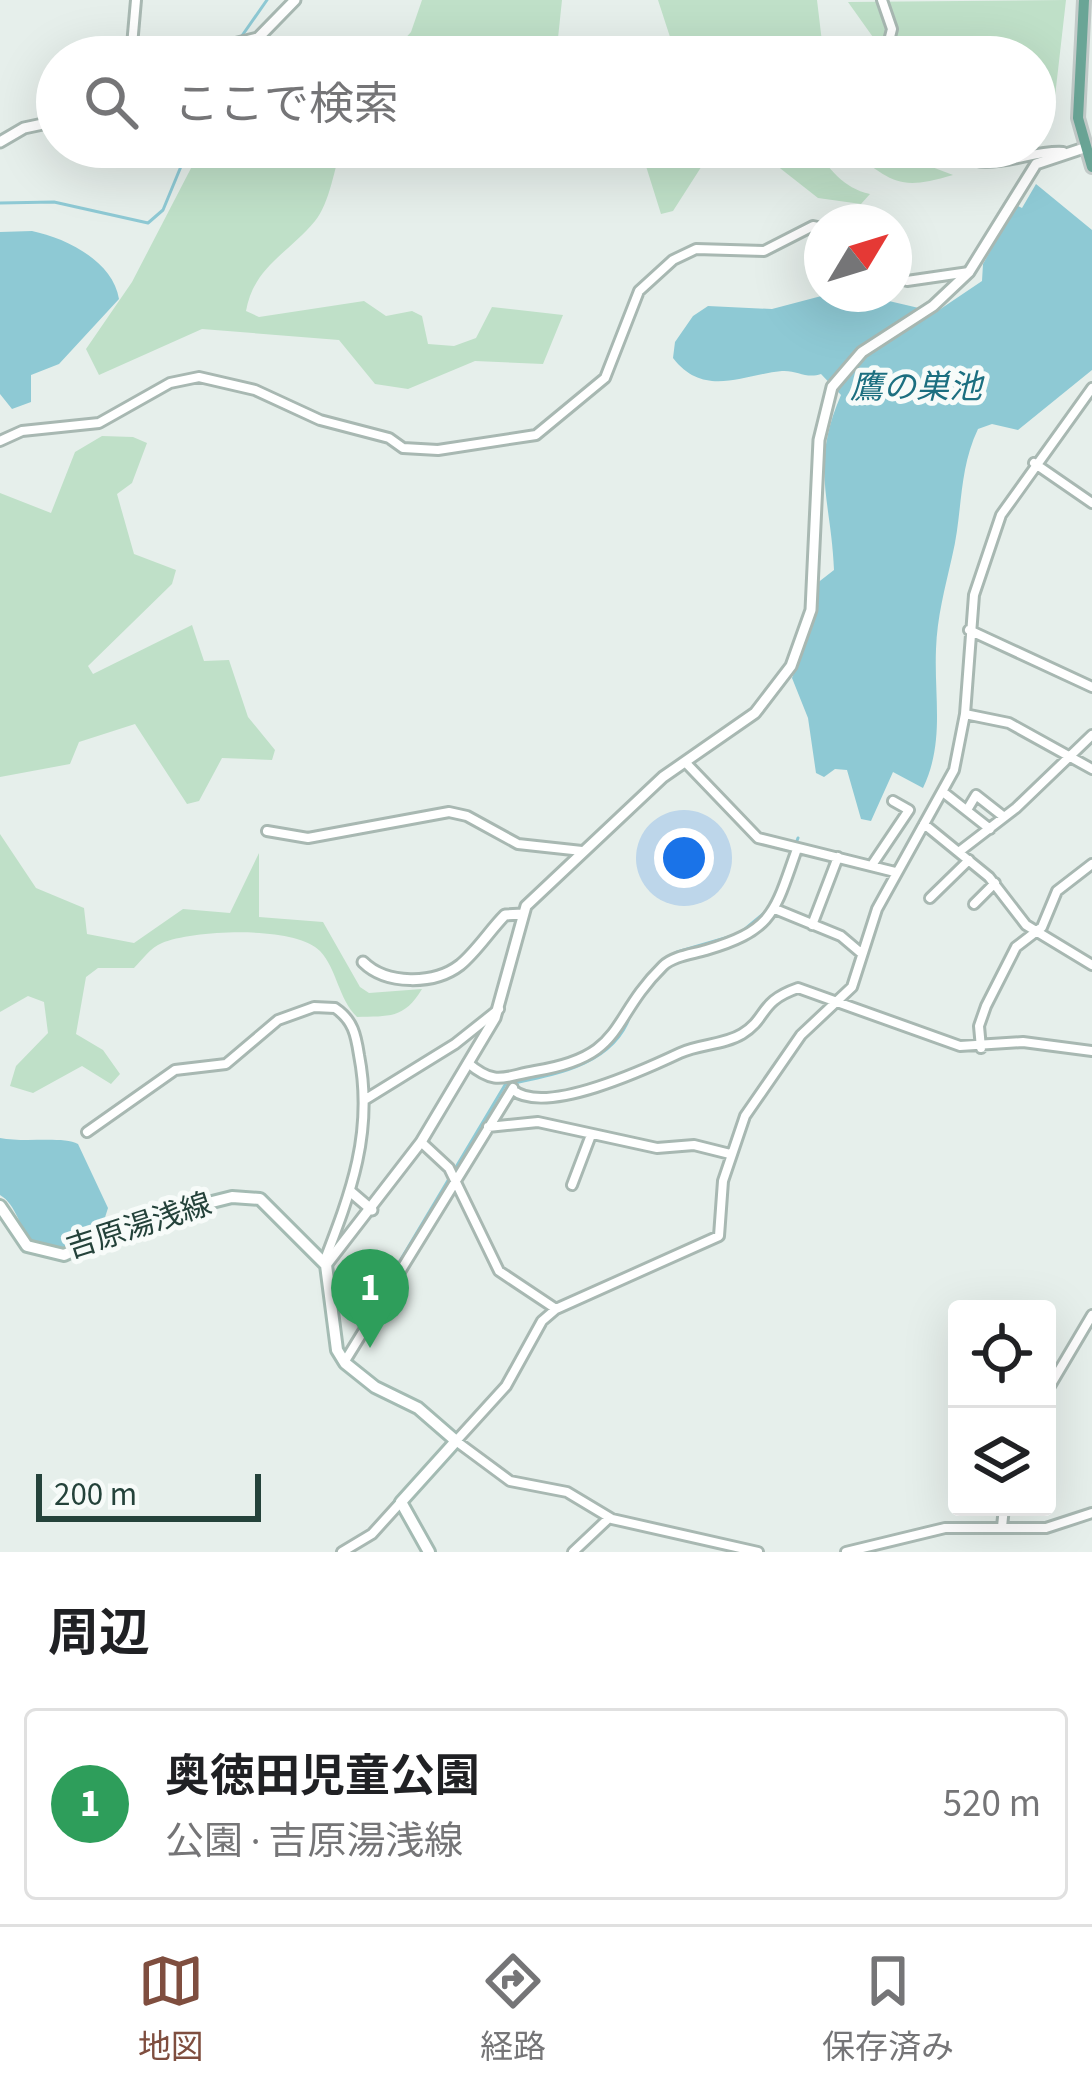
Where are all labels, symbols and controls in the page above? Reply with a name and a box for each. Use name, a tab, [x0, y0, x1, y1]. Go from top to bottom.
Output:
search box	[36, 36, 1056, 168]
icon: search	[78, 69, 144, 135]
text: ここで検索	[174, 73, 399, 137]
north arrow	[804, 204, 912, 312]
water label: 鷹の巣池	[850, 364, 985, 411]
your location	[654, 828, 714, 888]
street label: 吉原湯浅線	[61, 1182, 217, 1270]
pin: 1	[331, 1249, 409, 1348]
map controls	[948, 1300, 1056, 1516]
button: locate	[948, 1300, 1056, 1408]
button: layers	[948, 1408, 1056, 1516]
scale bar	[36, 1468, 261, 1521]
text: 200 m	[54, 1471, 137, 1518]
text: 周辺	[48, 1598, 150, 1670]
text: 奥徳田児童公園	[165, 1745, 480, 1809]
text: 1	[80, 1776, 100, 1832]
text: 520 m	[943, 1776, 1041, 1832]
text: 公園 · 吉原湯浅線	[165, 1814, 463, 1870]
tab: 地図	[138, 1948, 204, 2071]
tab: 経路	[480, 1948, 546, 2071]
tab: 保存済み	[822, 1948, 954, 2071]

